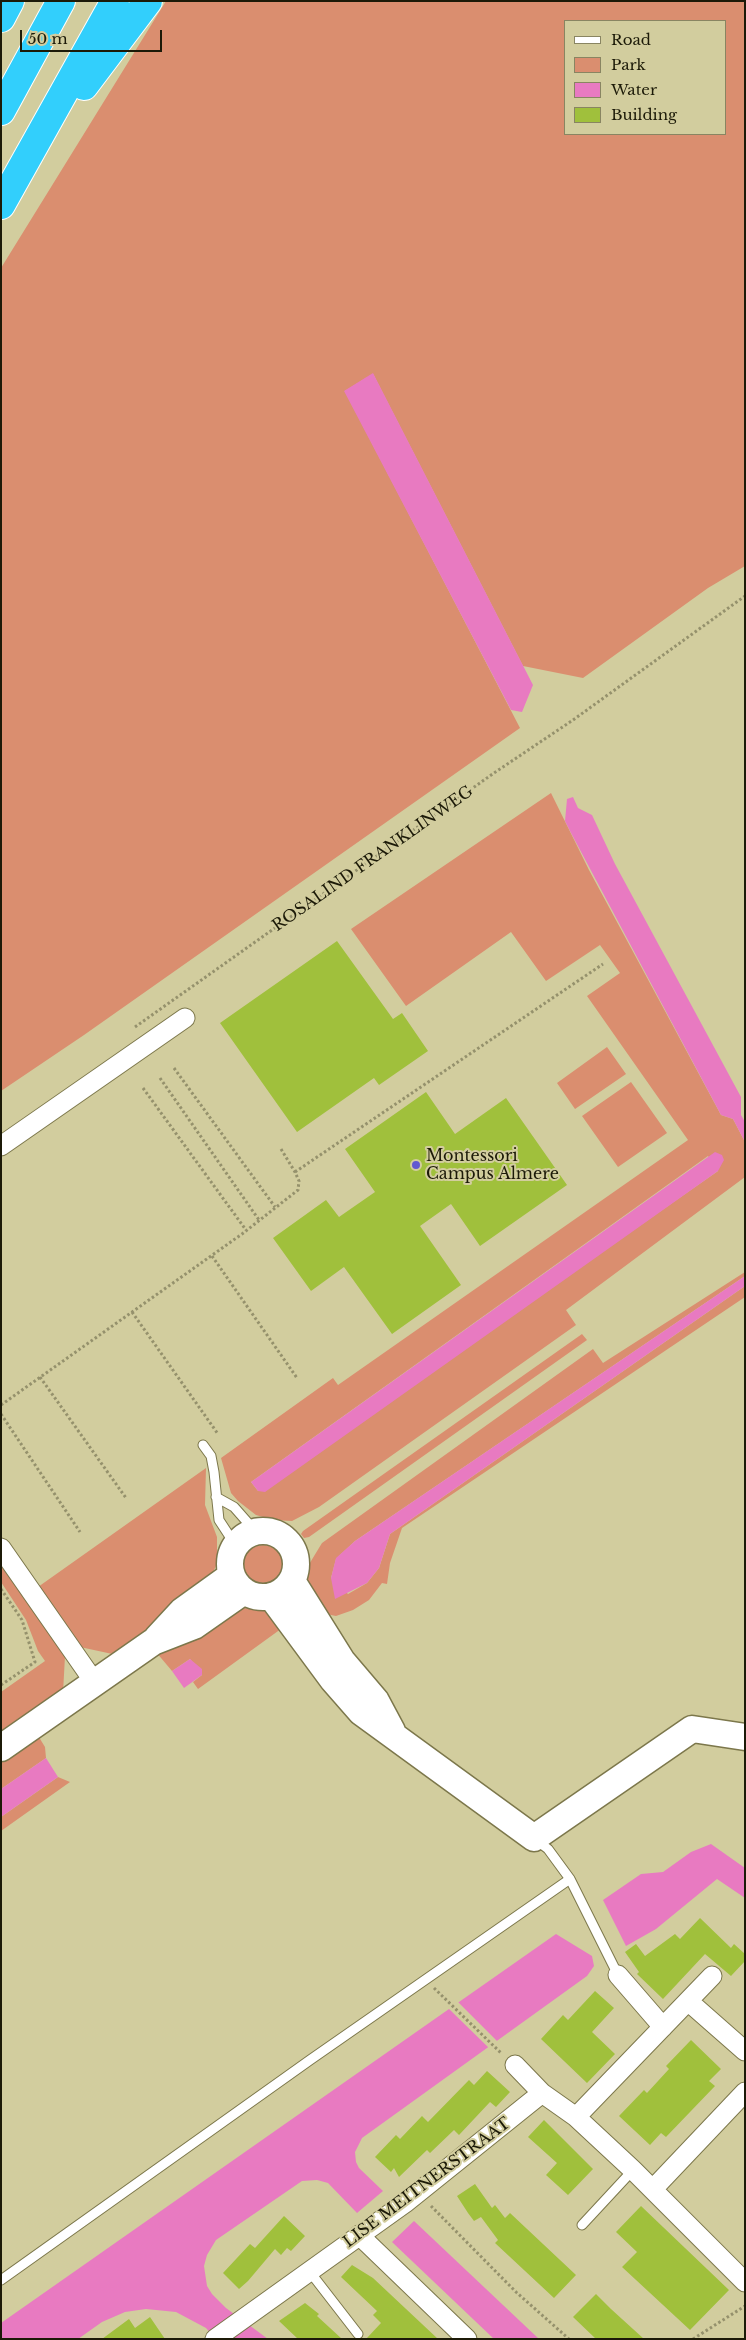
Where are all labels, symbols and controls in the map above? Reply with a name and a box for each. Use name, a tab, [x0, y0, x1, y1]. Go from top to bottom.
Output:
scale bar	[22, 20, 165, 52]
legend	[564, 20, 726, 135]
text: 50 m	[28, 29, 68, 48]
text: Road	[611, 30, 651, 49]
text: Park	[611, 55, 646, 74]
text: Water	[611, 80, 657, 99]
text: Building	[611, 105, 677, 124]
street label: ROSALIND FRANKLINWEG	[269, 782, 477, 936]
place label: Montessori Campus Almere	[426, 1146, 559, 1184]
marker: Montessori Campus Almere	[410, 1159, 422, 1171]
street label: LISE MEITNERSTRAAT	[340, 2114, 514, 2252]

